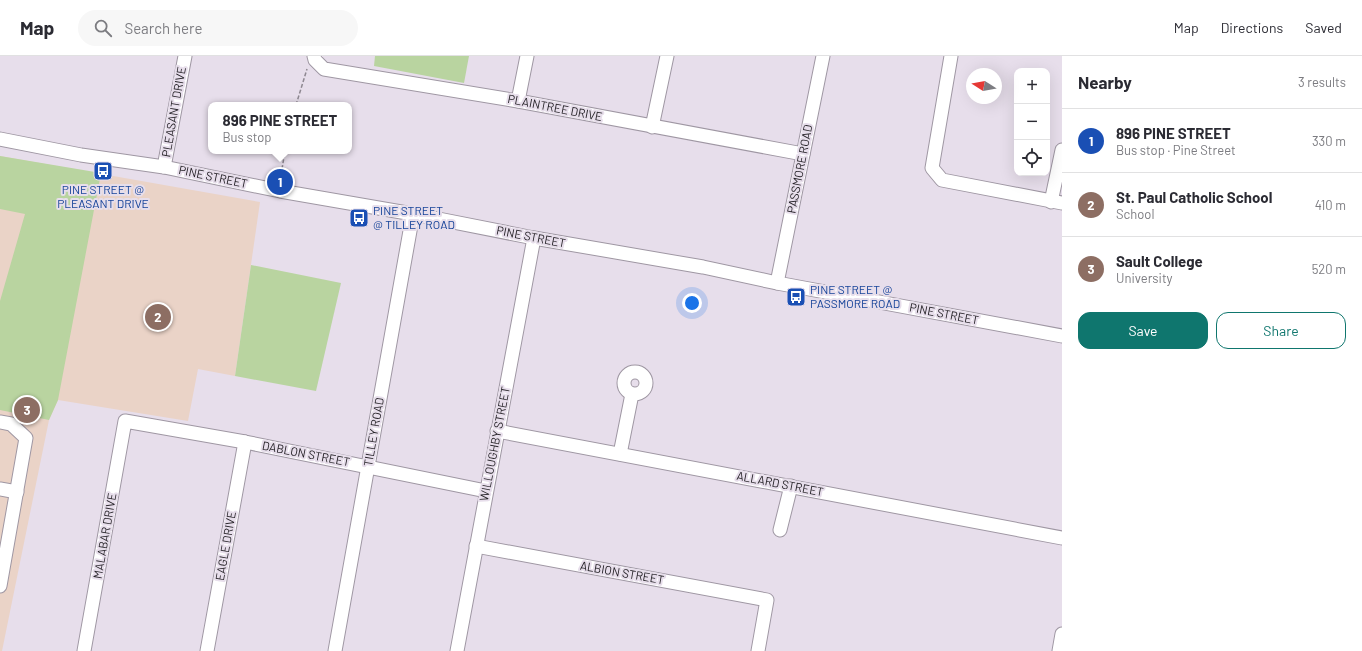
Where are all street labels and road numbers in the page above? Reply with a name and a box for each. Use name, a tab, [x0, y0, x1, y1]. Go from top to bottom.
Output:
street label: PLEASANT DRIVE	[158, 65, 188, 158]
street label: PLAINTREE DRIVE	[507, 91, 604, 123]
street label: PASSMORE ROAD	[784, 123, 815, 214]
street label: PINE STREET	[177, 162, 249, 190]
street label: PINE STREET	[495, 222, 567, 250]
street label: PINE STREET	[908, 299, 980, 327]
street label: WILLOUGHBY STREET	[476, 385, 512, 502]
street label: TILLEY ROAD	[360, 396, 386, 467]
street label: DABLON STREET	[261, 438, 351, 468]
street label: ALLARD STREET	[736, 468, 825, 498]
street label: MALABAR DRIVE	[90, 492, 118, 580]
street label: EAGLE DRIVE	[212, 510, 238, 582]
street label: ALBION STREET	[579, 558, 665, 586]

